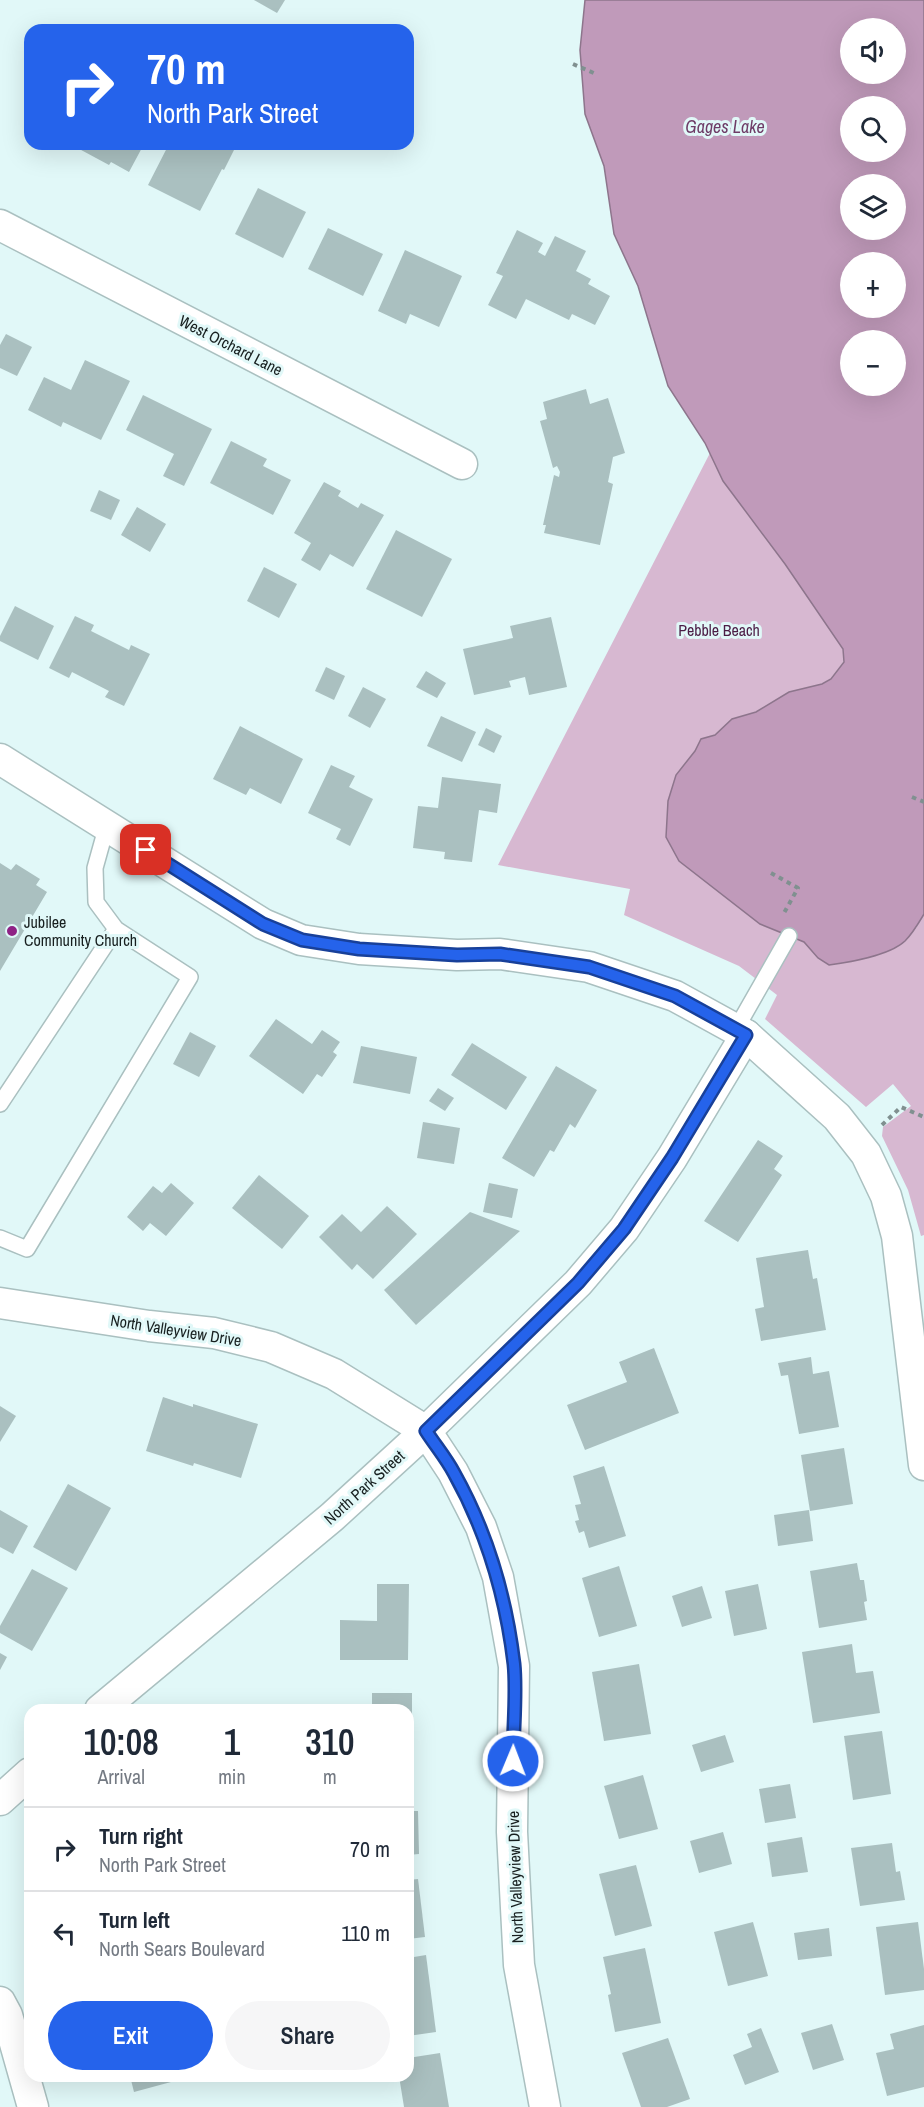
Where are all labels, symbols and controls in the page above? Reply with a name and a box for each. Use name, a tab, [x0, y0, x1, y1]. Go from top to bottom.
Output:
map controls	[840, 18, 906, 396]
button: sound	[840, 18, 906, 84]
text: 70 m	[147, 41, 226, 97]
icon: right	[48, 48, 126, 126]
text: North Park Street	[147, 95, 318, 131]
button: search	[840, 96, 906, 162]
water label: Gages Lake	[685, 114, 765, 139]
button: layers	[840, 174, 906, 240]
button: +	[840, 252, 906, 318]
street label: West Orchard Lane	[175, 309, 287, 381]
button: −	[840, 330, 906, 396]
park label: Pebble Beach	[678, 619, 760, 641]
pin	[120, 824, 171, 875]
icon: arrive	[129, 833, 162, 866]
place label: Jubilee Community Church	[24, 911, 137, 951]
marker: Jubilee Community Church	[5, 924, 19, 938]
street label: North Valleyview Drive	[109, 1309, 243, 1351]
street label: North Park Street	[319, 1445, 409, 1529]
text: 10:08	[84, 1718, 159, 1766]
text: 1	[224, 1718, 240, 1766]
text: 310	[305, 1718, 354, 1766]
position arrow	[481, 1729, 545, 1793]
text: Arrival	[97, 1763, 145, 1790]
text: min	[218, 1763, 246, 1790]
text: m	[323, 1763, 337, 1790]
street label: North Valleyview Drive	[502, 1810, 528, 1944]
text: Turn right	[99, 1821, 183, 1851]
icon: right	[48, 1833, 81, 1866]
text: 70 m	[350, 1834, 390, 1864]
text: North Park Street	[99, 1851, 226, 1878]
text: Turn left	[99, 1905, 170, 1935]
icon: left	[48, 1917, 81, 1950]
text: 110 m	[341, 1918, 390, 1948]
text: North Sears Boulevard	[99, 1935, 265, 1962]
button: Exit	[48, 2001, 213, 2070]
button: Share	[225, 2001, 390, 2070]

